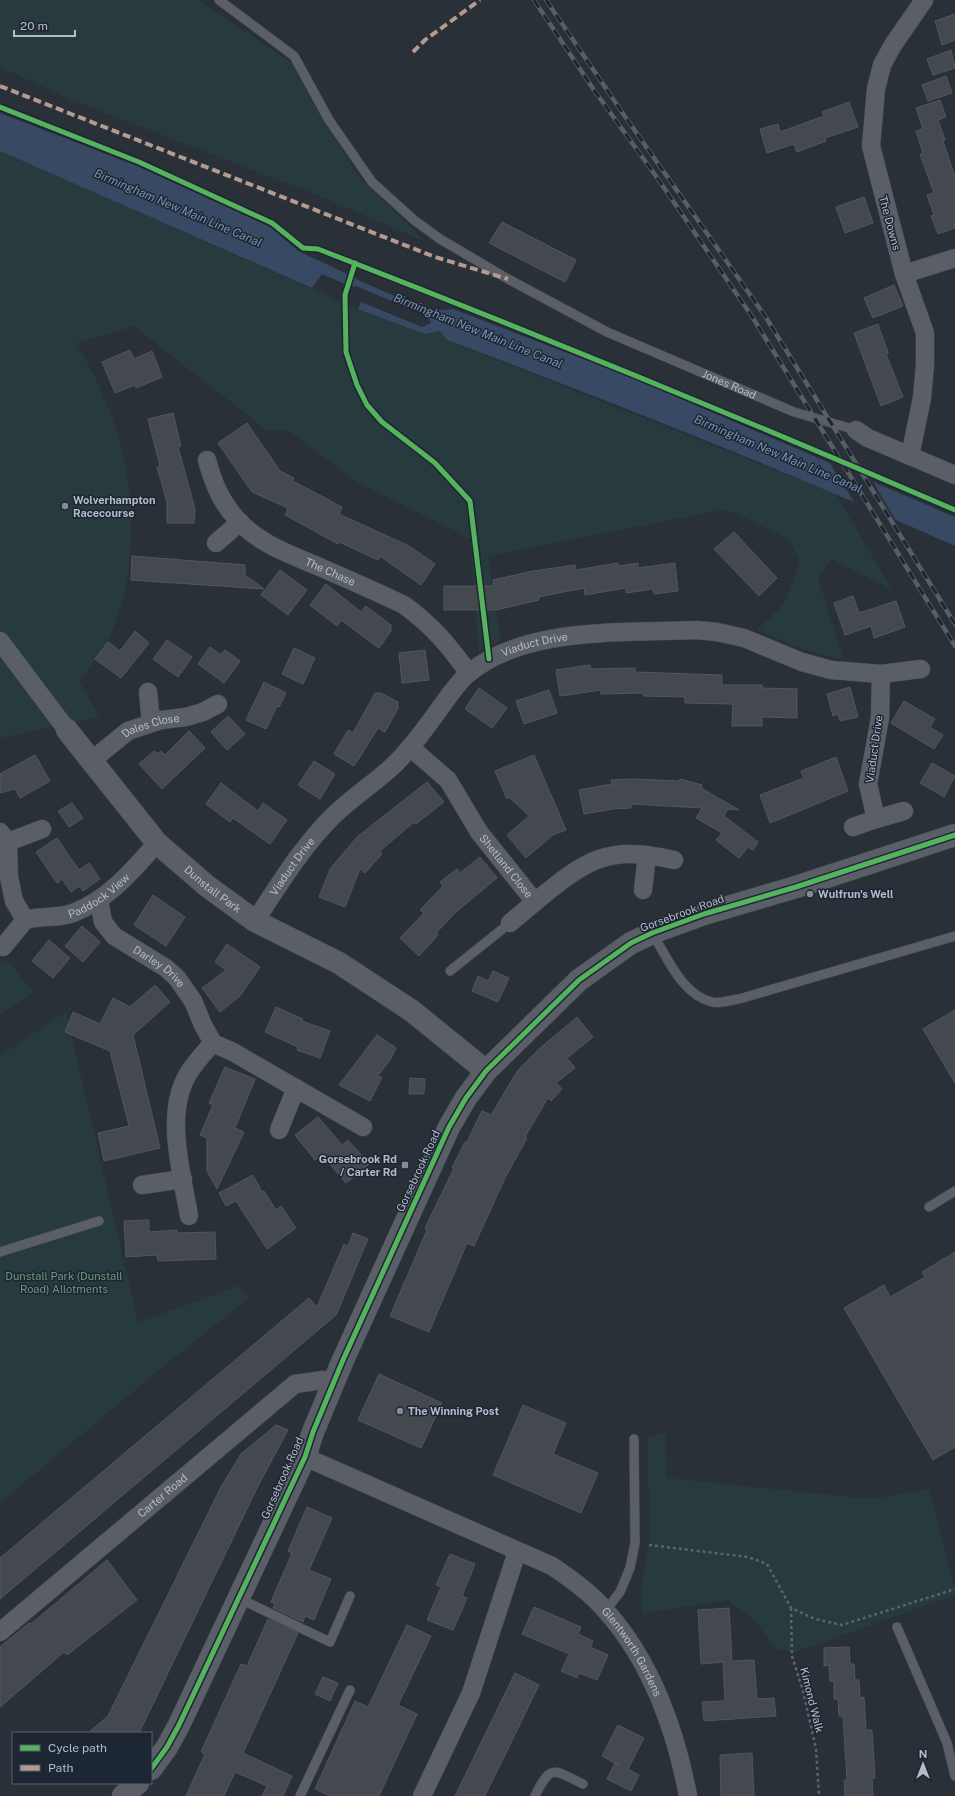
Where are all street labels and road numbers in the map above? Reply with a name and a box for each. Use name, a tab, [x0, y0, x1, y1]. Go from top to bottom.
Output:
street label: The Downs	[877, 194, 903, 252]
street label: Jones Road	[701, 368, 758, 401]
street label: The Chase	[303, 556, 357, 588]
street label: Viaduct Drive	[500, 630, 568, 659]
street label: Dales Close	[119, 712, 180, 740]
street label: Viaduct Drive	[863, 714, 885, 784]
street label: Shetland Close	[477, 832, 535, 900]
street label: Viaduct Drive	[268, 835, 317, 898]
street label: Dunstall Park	[182, 863, 244, 915]
street label: Paddock View	[66, 871, 132, 920]
street label: Gorsebrook Road	[638, 892, 726, 934]
street label: Darley Drive	[131, 943, 188, 990]
street label: Gorsebrook Road	[394, 1128, 442, 1214]
street label: Gorsebrook Road	[259, 1435, 305, 1521]
street label: Carter Road	[135, 1471, 190, 1520]
street label: Glentworth Gardens	[600, 1605, 664, 1698]
street label: Kimond Walk	[798, 1666, 826, 1734]

